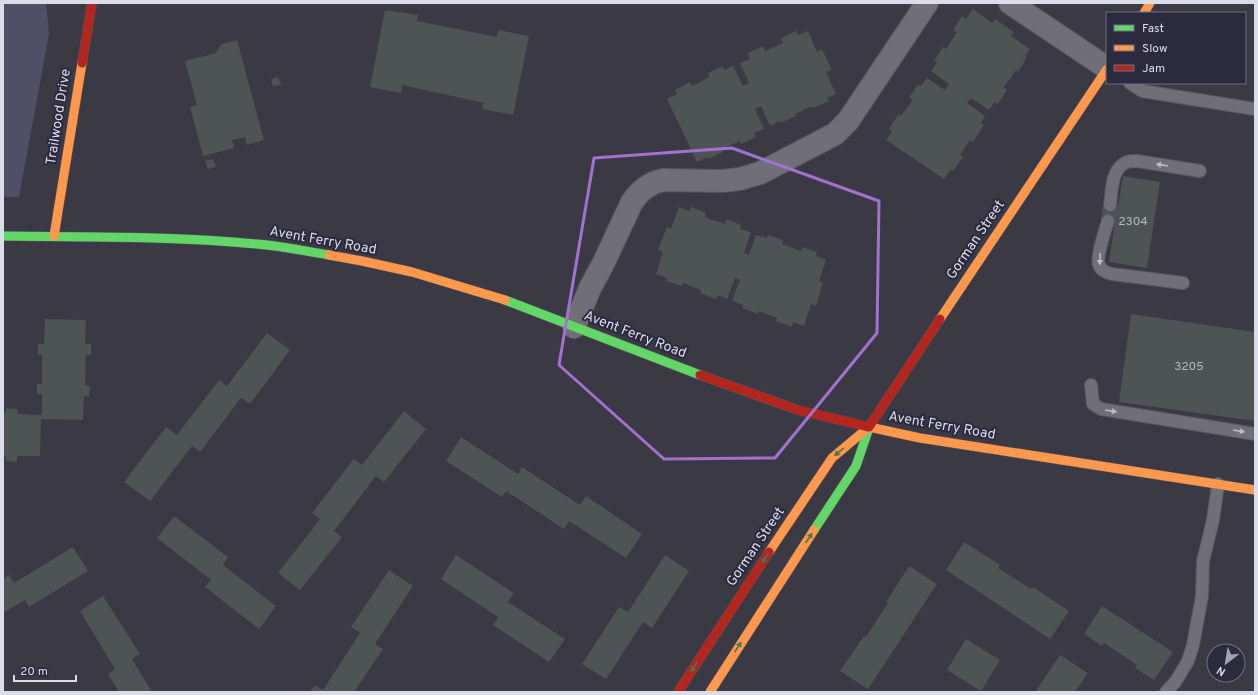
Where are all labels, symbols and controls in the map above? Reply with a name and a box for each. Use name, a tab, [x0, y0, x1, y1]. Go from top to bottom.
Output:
legend	[1106, 12, 1246, 84]
text: Fast	[1142, 21, 1164, 37]
text: Slow	[1142, 41, 1168, 57]
text: Jam	[1142, 61, 1165, 77]
street label: Trailwood Drive	[43, 68, 75, 166]
one-way arrow	[1156, 162, 1168, 168]
street label: Gorman Street	[943, 197, 1009, 283]
house number: 2304	[1118, 214, 1148, 230]
street label: Avent Ferry Road	[268, 223, 378, 259]
one-way arrow	[1097, 253, 1103, 266]
street label: Avent Ferry Road	[581, 308, 689, 362]
house number: 3205	[1174, 359, 1204, 375]
street label: Avent Ferry Road	[887, 408, 997, 444]
one-way arrow	[1105, 408, 1117, 414]
one-way arrow	[1233, 428, 1245, 434]
one-way arrow	[834, 448, 845, 457]
street label: Gorman Street	[723, 504, 789, 590]
one-way arrow	[805, 532, 812, 544]
one-way arrow	[761, 553, 769, 563]
one-way arrow	[734, 642, 742, 653]
north arrow	[1206, 643, 1246, 683]
scale bar	[14, 657, 76, 683]
one-way arrow	[690, 662, 698, 672]
text: N	[1214, 663, 1228, 679]
text: 20 m	[20, 664, 48, 680]

